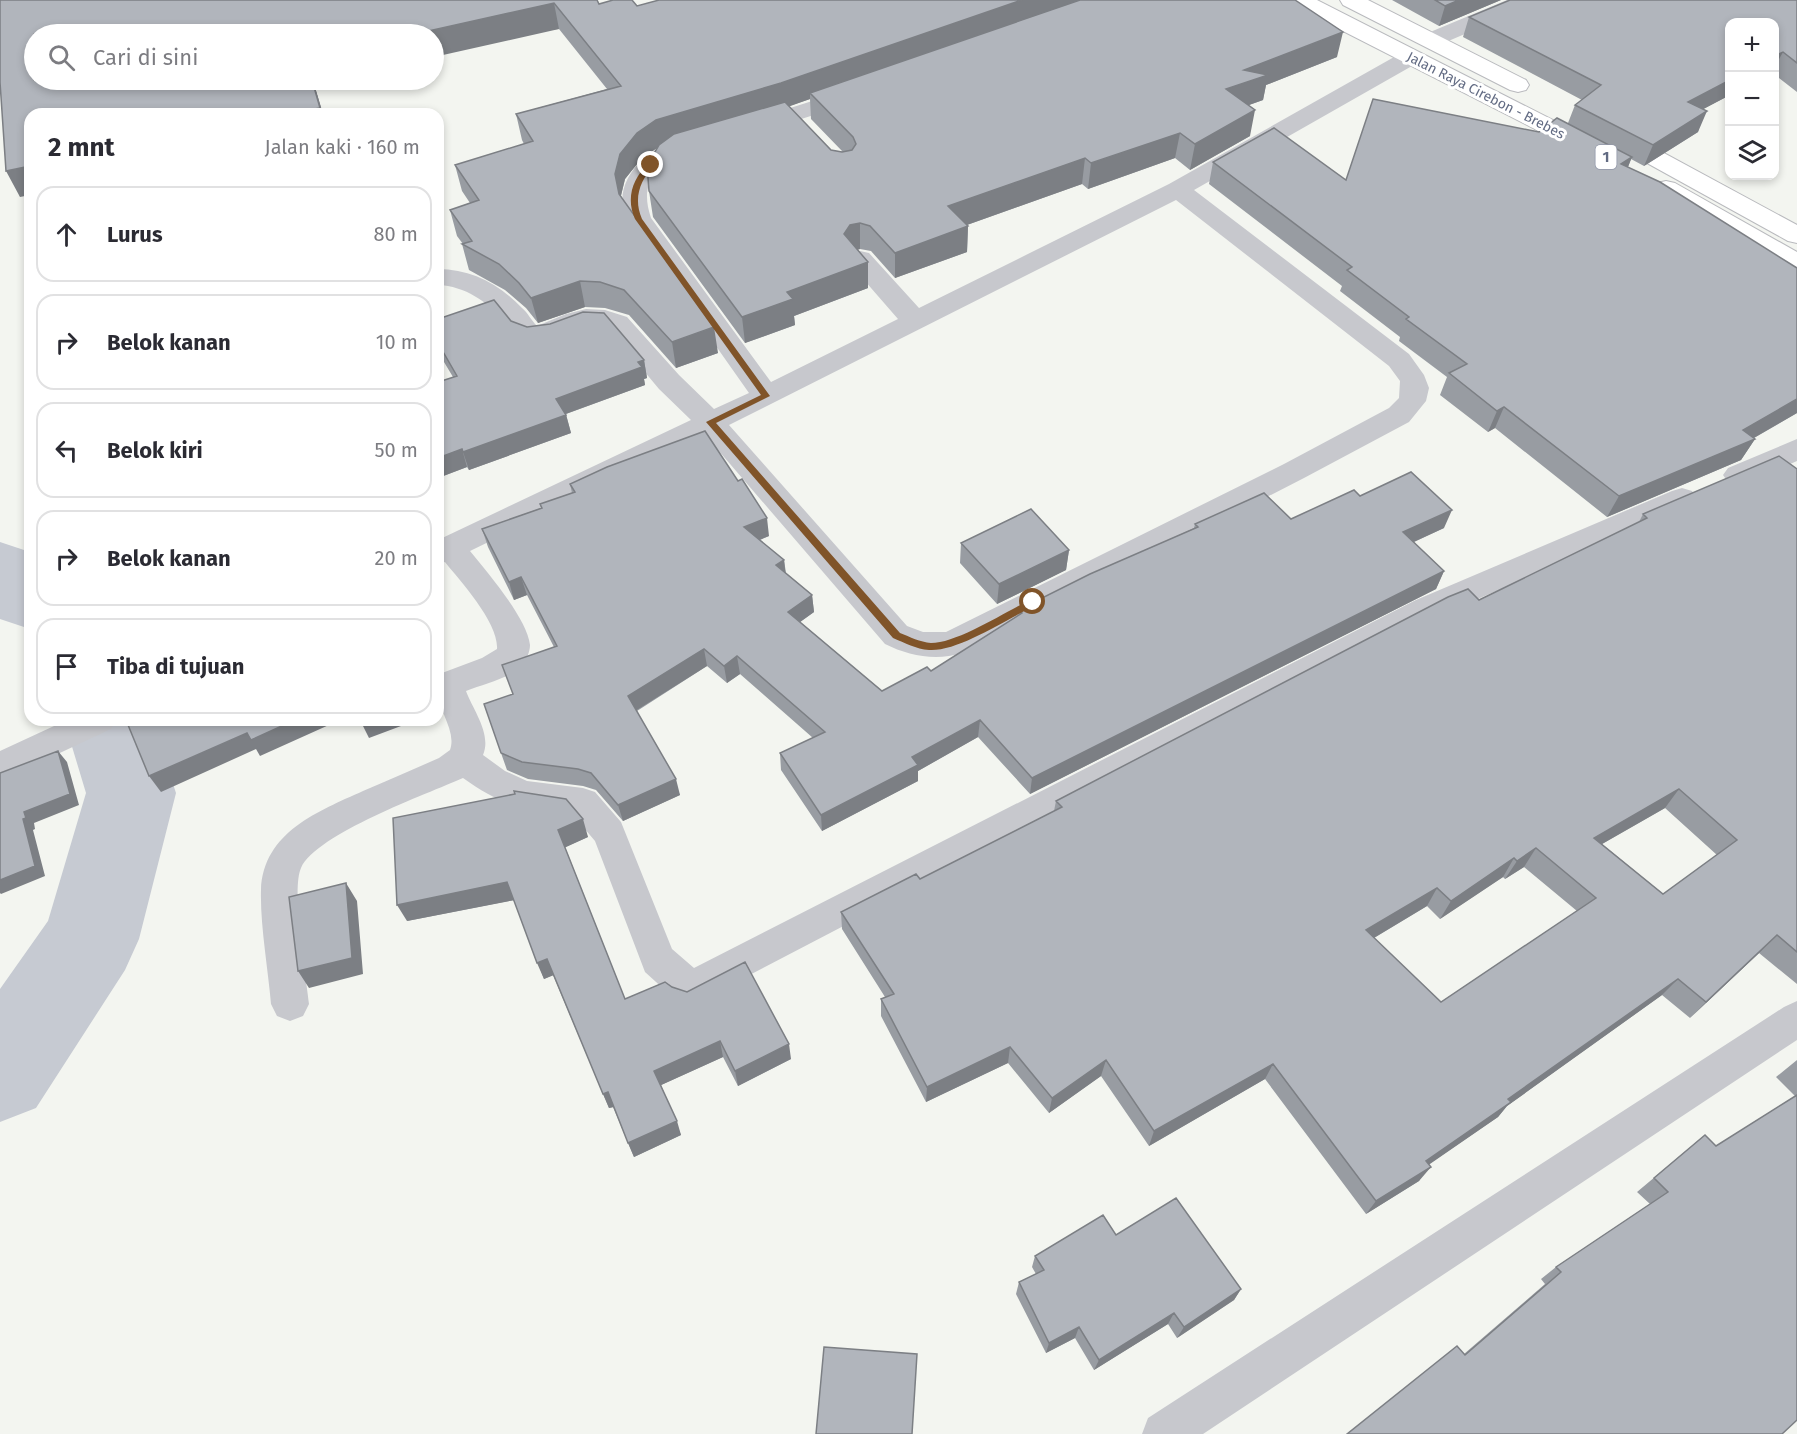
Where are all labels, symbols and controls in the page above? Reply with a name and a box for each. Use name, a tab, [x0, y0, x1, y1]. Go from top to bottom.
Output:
map controls	[1725, 18, 1779, 180]
button: +	[1725, 18, 1779, 72]
search box	[24, 24, 444, 90]
icon: search	[45, 41, 78, 74]
text: Cari di sini	[93, 44, 198, 71]
street label: Jalan Raya Cirebon - Brebes	[1404, 48, 1568, 143]
button: −	[1725, 72, 1779, 126]
button: layers	[1725, 126, 1779, 180]
text: 2 mnt	[48, 132, 115, 163]
text: Jalan kaki · 160 m	[265, 135, 420, 159]
road number: 1	[1596, 145, 1616, 169]
route end	[637, 151, 663, 177]
icon: ahead	[50, 218, 83, 251]
text: Lurus	[107, 221, 163, 248]
text: 80 m	[373, 222, 418, 246]
icon: right	[50, 326, 83, 359]
text: Belok kanan	[107, 329, 231, 356]
text: 10 m	[376, 330, 418, 354]
icon: left	[50, 434, 83, 467]
text: Belok kiri	[107, 437, 203, 464]
text: 50 m	[374, 438, 418, 462]
icon: right	[50, 542, 83, 575]
text: Belok kanan	[107, 545, 231, 572]
text: 20 m	[375, 546, 418, 570]
route start	[1019, 588, 1045, 614]
icon: arrive	[50, 650, 83, 683]
text: Tiba di tujuan	[107, 653, 244, 680]

